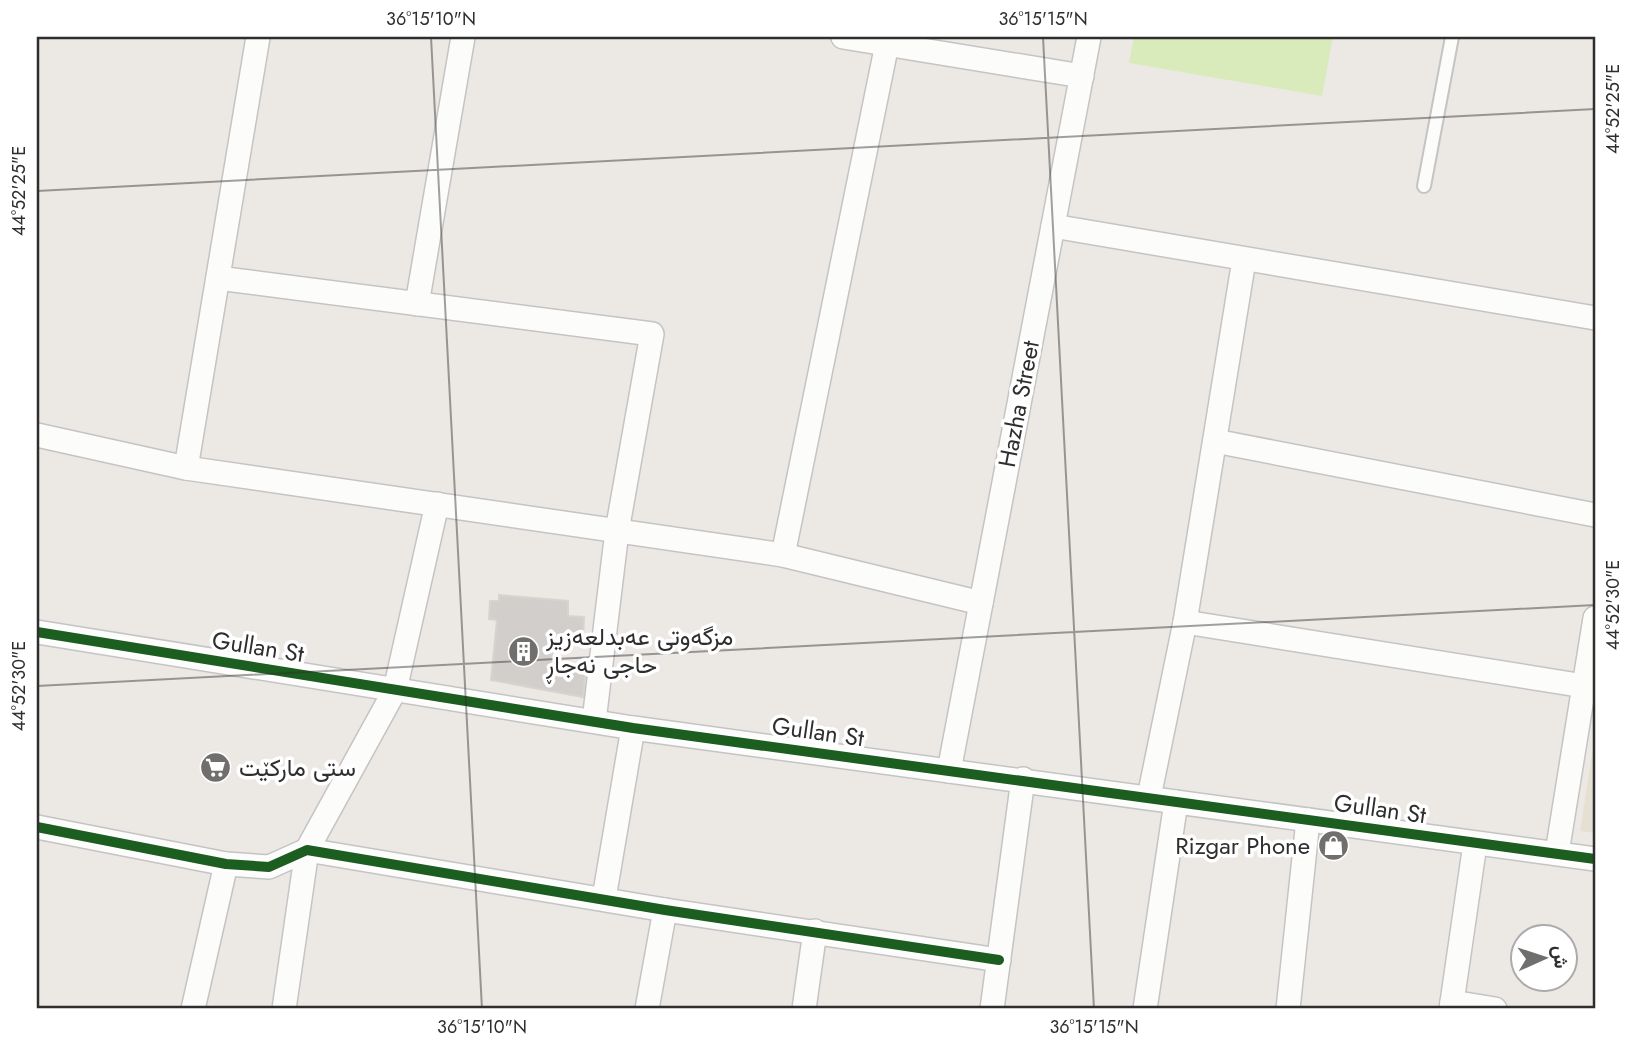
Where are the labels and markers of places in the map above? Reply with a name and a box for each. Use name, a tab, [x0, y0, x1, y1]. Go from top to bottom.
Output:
place label: مزگەوتی عەبدلعەزیز حاجی نەجاڕ	[545, 619, 733, 684]
building icon: مزگەوتی عەبدلعەزیز حاجی نەجاڕ	[506, 634, 540, 668]
place label: ستی مارکێت	[239, 750, 356, 785]
supermarket icon: ستی مارکێت	[199, 751, 233, 785]
place label: Rizgar Phone	[1175, 828, 1310, 863]
shop icon: Rizgar Phone	[1316, 829, 1350, 863]

